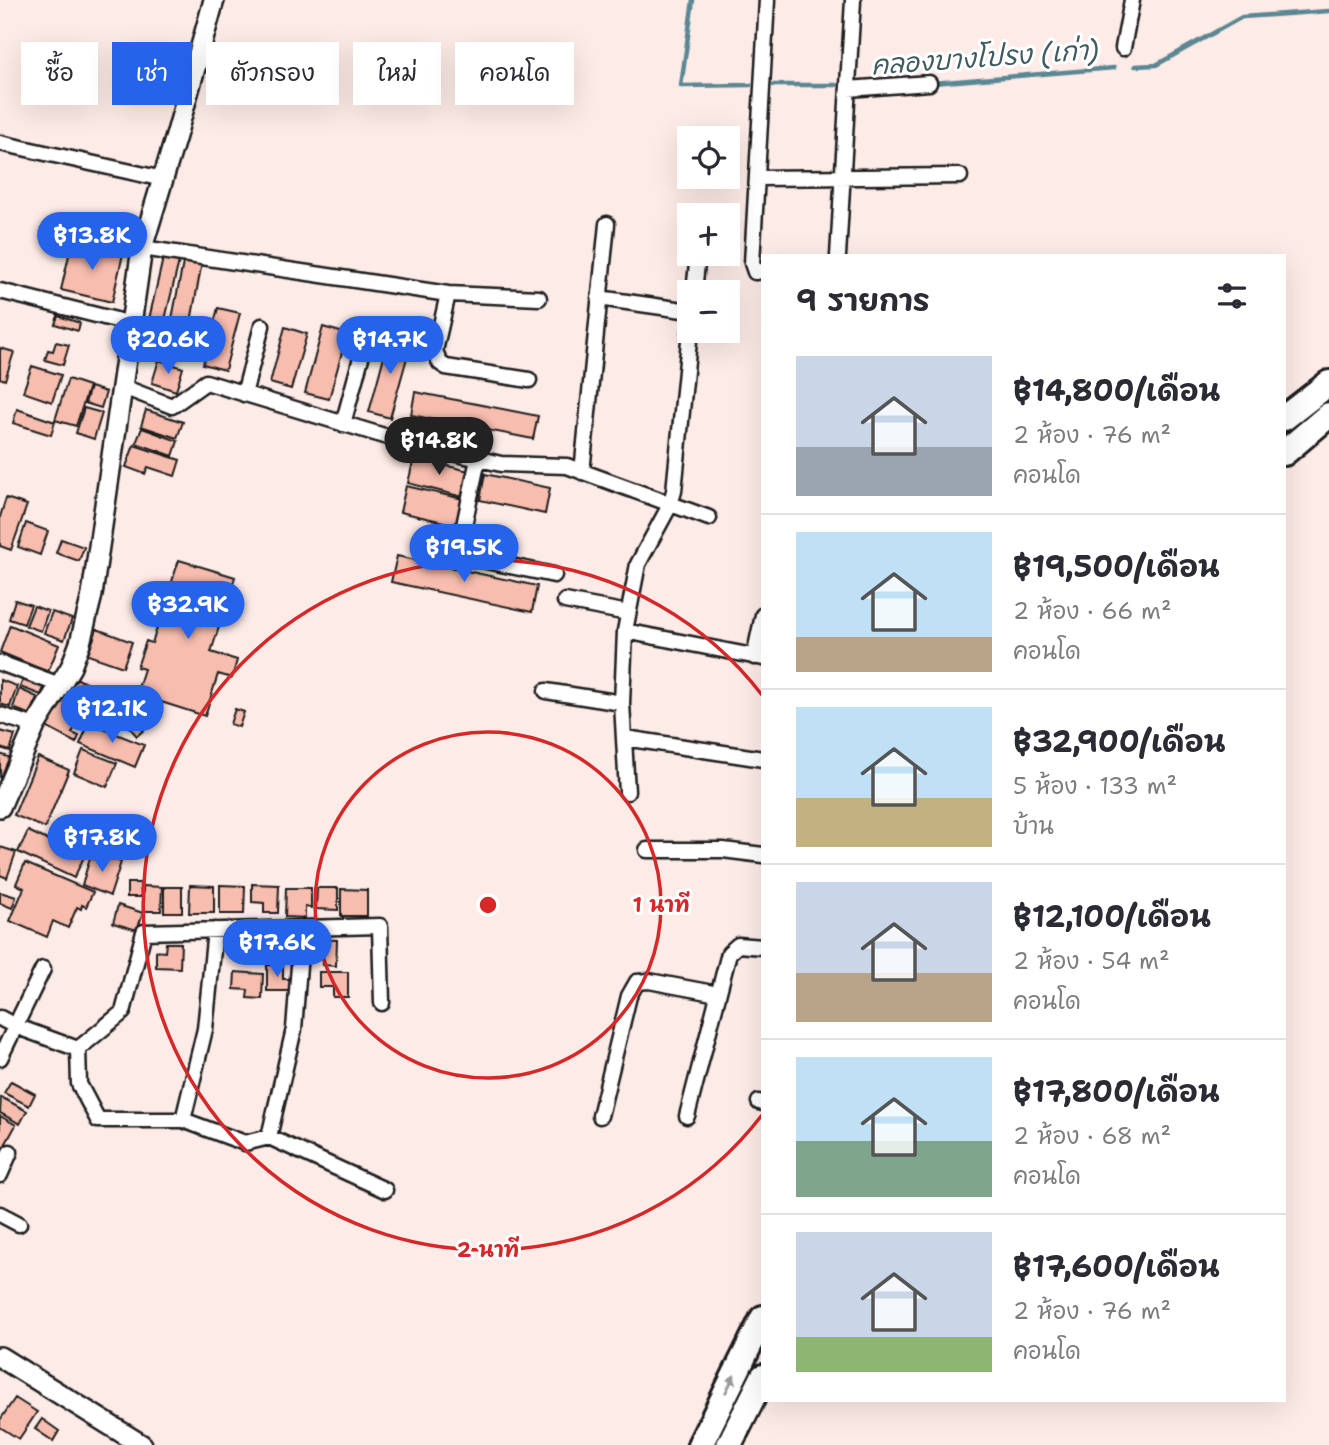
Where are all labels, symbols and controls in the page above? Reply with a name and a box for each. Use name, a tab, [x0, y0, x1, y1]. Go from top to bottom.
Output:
water label: คลองบางโปรง (เก่า)	[870, 32, 1100, 82]
chip: ซื้อ	[21, 42, 98, 105]
chip: เช่า	[112, 42, 192, 105]
chip: ตัวกรอง	[206, 42, 339, 105]
chip: ใหม่	[353, 42, 441, 105]
chip: คอนโด	[455, 42, 574, 105]
map controls	[677, 126, 740, 343]
button: locate	[677, 126, 740, 189]
button: +	[677, 203, 740, 266]
pin: ฿13.8K	[35, 212, 149, 272]
text: ฿13.8K	[53, 220, 131, 250]
icon: filters	[1213, 277, 1251, 315]
button: −	[677, 280, 740, 343]
text: 9 รายการ	[796, 280, 930, 321]
pin: ฿20.6K	[111, 316, 225, 376]
pin: ฿14.7K	[333, 316, 447, 376]
text: ฿20.6K	[127, 324, 209, 354]
text: ฿14.7K	[352, 324, 428, 354]
text: ฿14,800/เดือน	[1013, 370, 1220, 411]
icon: home	[852, 384, 936, 468]
pin: ฿14.8K	[382, 418, 496, 477]
text: 2 ห้อง · 76 m²	[1013, 420, 1171, 450]
text: ฿14.8K	[400, 425, 478, 455]
text: คอนโด	[1013, 460, 1081, 490]
pin: ฿19.5K	[407, 524, 521, 584]
text: ฿19.5K	[426, 532, 502, 562]
text: ฿19,500/เดือน	[1013, 546, 1220, 587]
icon: home	[852, 560, 936, 644]
pin: ฿32.9K	[131, 582, 245, 641]
text: ฿32.9K	[148, 589, 229, 619]
text: 2 ห้อง · 66 m²	[1013, 596, 1171, 626]
text: คอนโด	[1013, 636, 1081, 666]
pin: ฿12.1K	[55, 686, 169, 745]
text: ฿12.1K	[77, 693, 147, 723]
text: ฿32,900/เดือน	[1013, 721, 1225, 762]
icon: home	[852, 735, 936, 819]
text: 5 ห้อง · 133 m²	[1013, 771, 1177, 801]
text: บ้าน	[1013, 811, 1054, 841]
pin: ฿17.8K	[45, 814, 159, 874]
text: ฿17.8K	[64, 822, 140, 852]
text: 1 นาที	[632, 891, 690, 919]
centre of rings	[476, 893, 500, 917]
text: ฿12,100/เดือน	[1013, 896, 1211, 937]
icon: home	[852, 910, 936, 994]
pin: ฿17.6K	[220, 920, 334, 979]
text: ฿17.6K	[239, 927, 315, 957]
text: 2 ห้อง · 54 m²	[1013, 946, 1170, 976]
text: คอนโด	[1013, 986, 1081, 1016]
text: ฿17,800/เดือน	[1013, 1071, 1220, 1112]
icon: home	[852, 1085, 936, 1169]
text: 2 ห้อง · 68 m²	[1013, 1121, 1171, 1151]
text: คอนโด	[1013, 1161, 1081, 1191]
text: 2 นาที	[457, 1236, 520, 1264]
text: ฿17,600/เดือน	[1013, 1246, 1220, 1287]
icon: home	[852, 1260, 936, 1344]
text: 2 ห้อง · 76 m²	[1013, 1296, 1171, 1326]
text: คอนโด	[1013, 1336, 1081, 1366]
one-way arrow	[725, 1374, 736, 1394]

